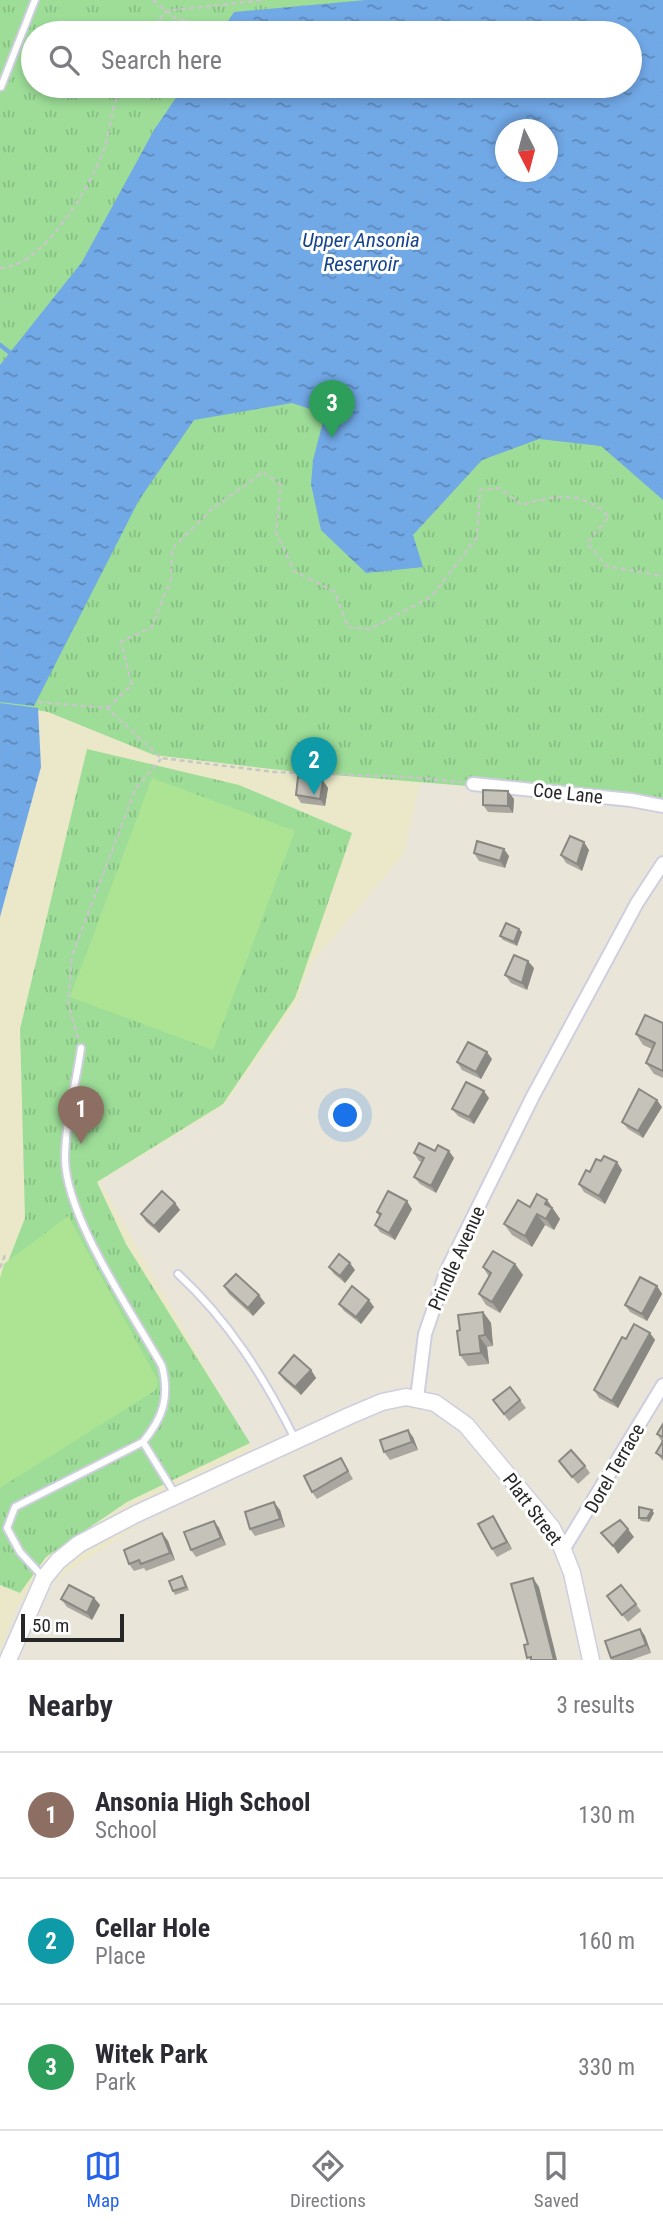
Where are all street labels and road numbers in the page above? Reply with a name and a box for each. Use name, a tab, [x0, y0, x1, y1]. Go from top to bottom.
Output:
street label: Coe Lane	[532, 778, 604, 809]
street label: Prindle Avenue	[423, 1202, 490, 1314]
street label: Dorel Terrace	[580, 1420, 649, 1517]
street label: Platt Street	[498, 1469, 567, 1550]

